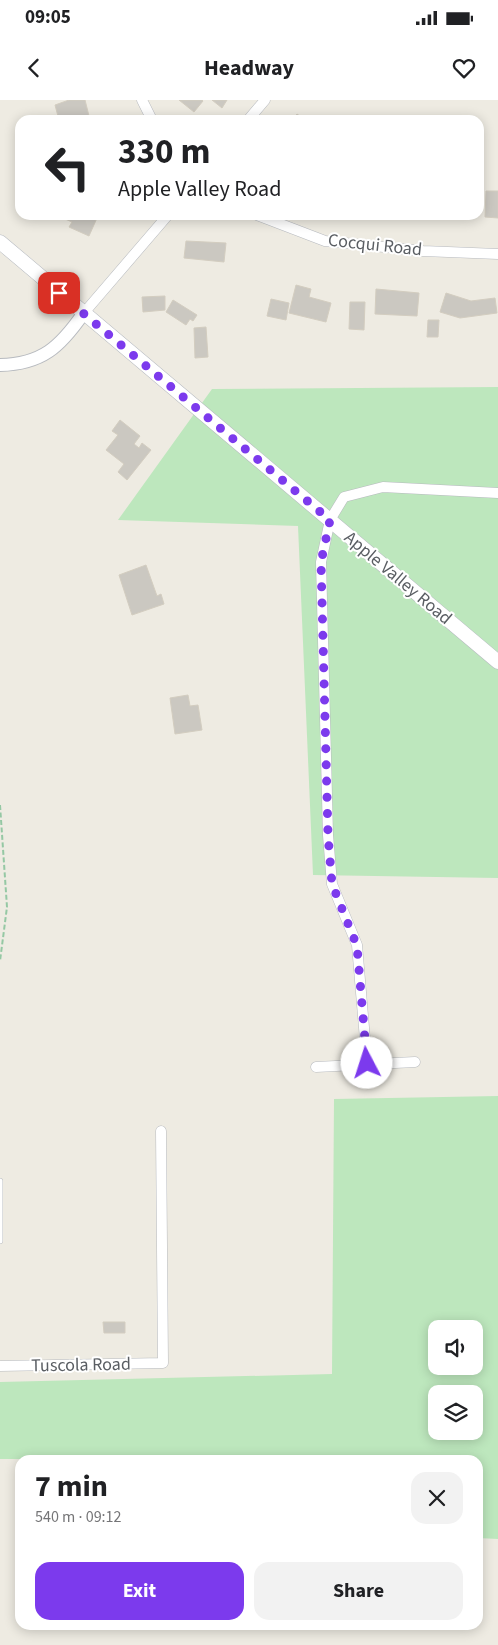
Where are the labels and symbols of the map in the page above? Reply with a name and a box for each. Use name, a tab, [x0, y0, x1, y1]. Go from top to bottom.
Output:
street label: Cocqui Road	[327, 228, 423, 262]
pin	[38, 272, 80, 314]
street label: Apple Valley Road	[339, 525, 457, 631]
position arrow	[340, 1036, 392, 1088]
street label: Tuscola Road	[31, 1352, 131, 1378]

